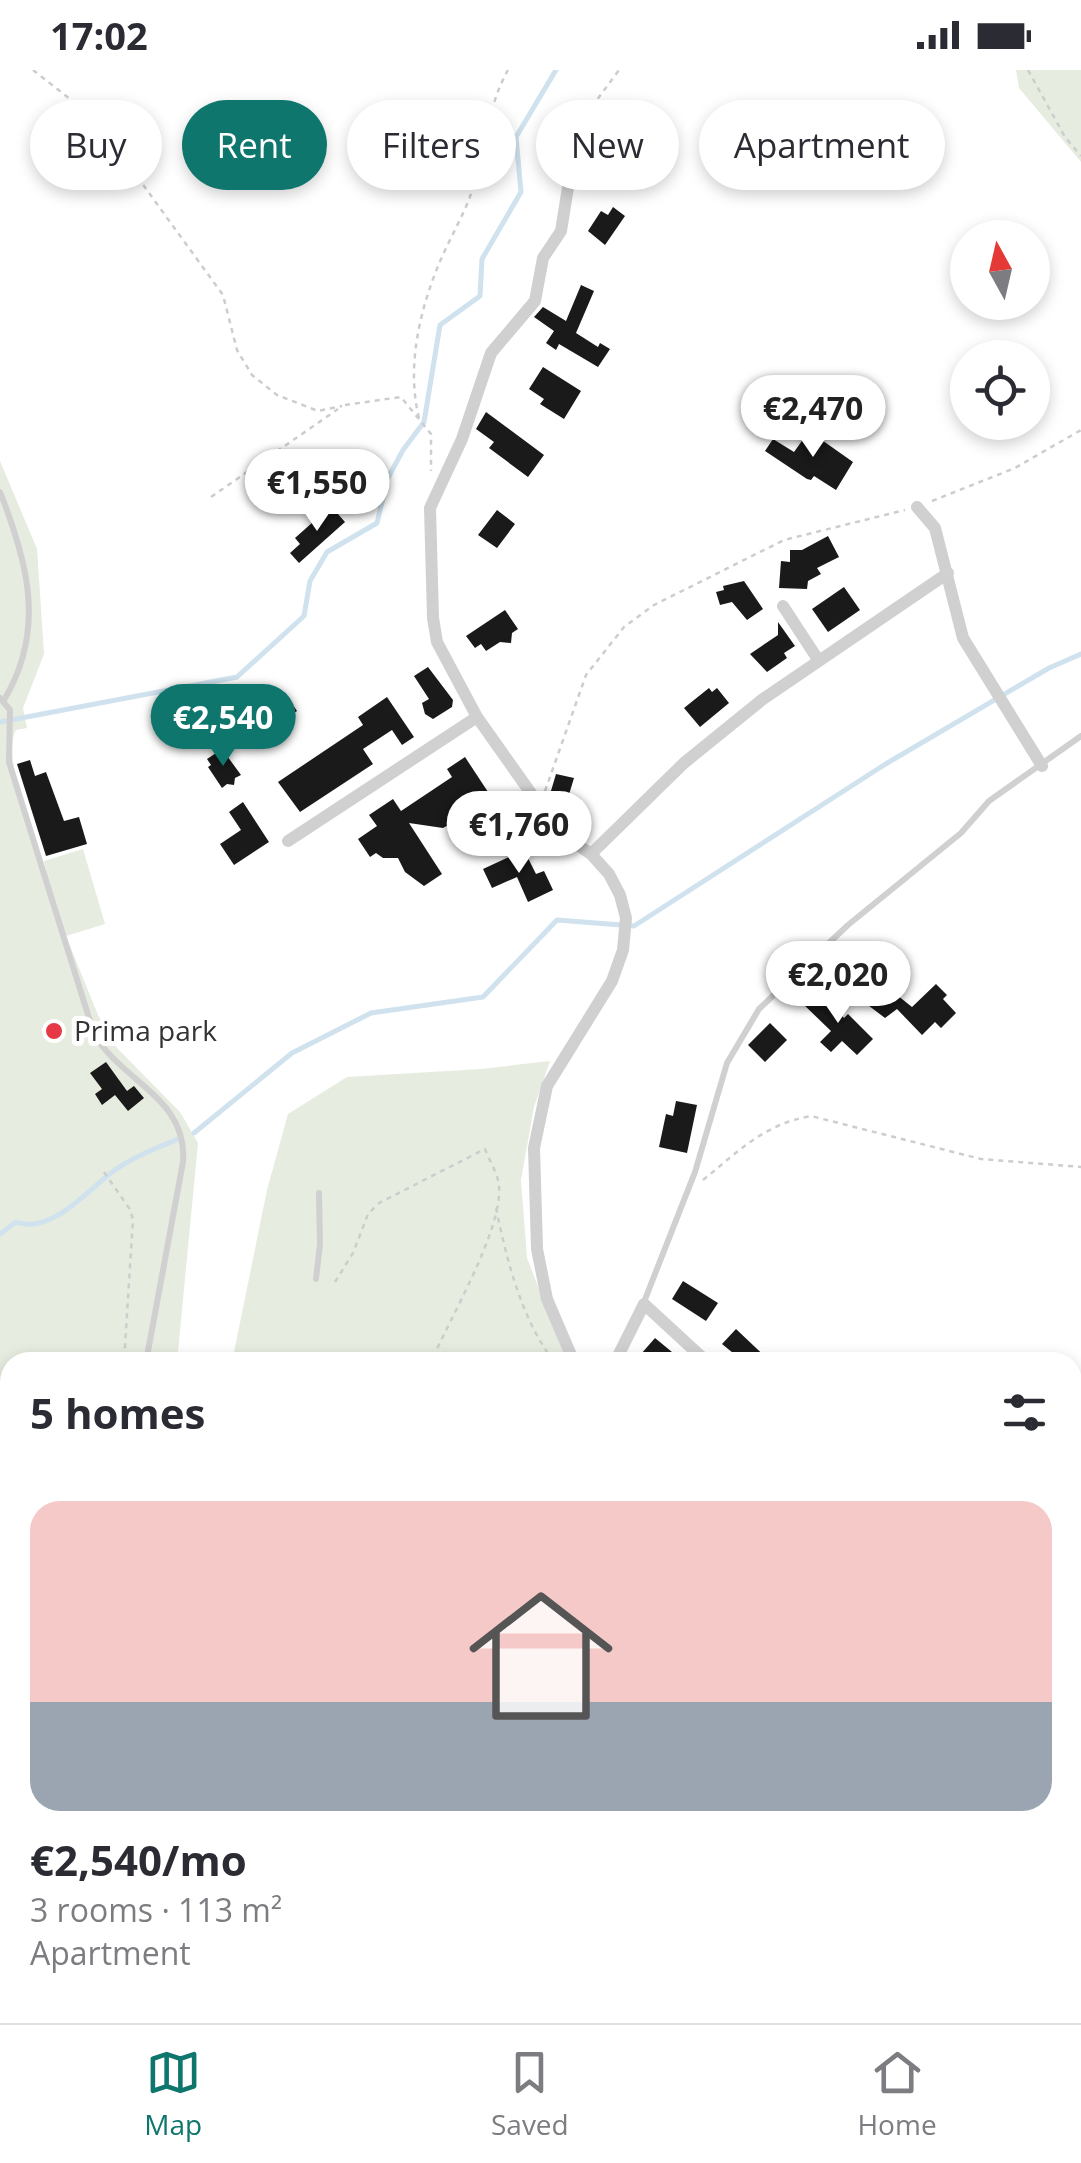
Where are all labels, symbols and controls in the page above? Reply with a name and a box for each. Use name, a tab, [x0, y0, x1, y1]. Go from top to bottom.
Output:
text: 17:02	[50, 9, 148, 61]
chip: Buy	[30, 100, 162, 190]
chip: Rent	[182, 100, 327, 190]
chip: Filters	[347, 100, 516, 190]
chip: New	[536, 100, 679, 190]
chip: Apartment	[699, 100, 945, 190]
north arrow	[950, 220, 1050, 320]
map controls	[950, 220, 1050, 440]
button: locate	[950, 340, 1050, 440]
pin: €2,470	[732, 375, 894, 460]
text: €2,470	[763, 386, 863, 429]
pin: €1,550	[236, 449, 398, 534]
text: €1,550	[267, 460, 367, 503]
pin: €2,540	[142, 684, 304, 769]
text: €2,540	[173, 695, 273, 738]
pin: €1,760	[438, 791, 600, 876]
text: €1,760	[469, 802, 569, 845]
pin: €2,020	[757, 941, 919, 1026]
text: €2,020	[788, 952, 888, 995]
place label: Prima park	[74, 1011, 217, 1049]
marker: Prima park	[43, 1020, 65, 1042]
text: 5 homes	[30, 1384, 205, 1441]
icon: filters	[997, 1385, 1052, 1440]
icon: home	[451, 1566, 631, 1746]
text: €2,540/mo	[30, 1831, 247, 1888]
text: 3 rooms · 113 m²	[30, 1888, 282, 1931]
text: Apartment	[30, 1931, 191, 1974]
tab: Map	[144, 2045, 202, 2143]
tab: Saved	[491, 2045, 569, 2143]
tab: Home	[857, 2045, 937, 2143]

